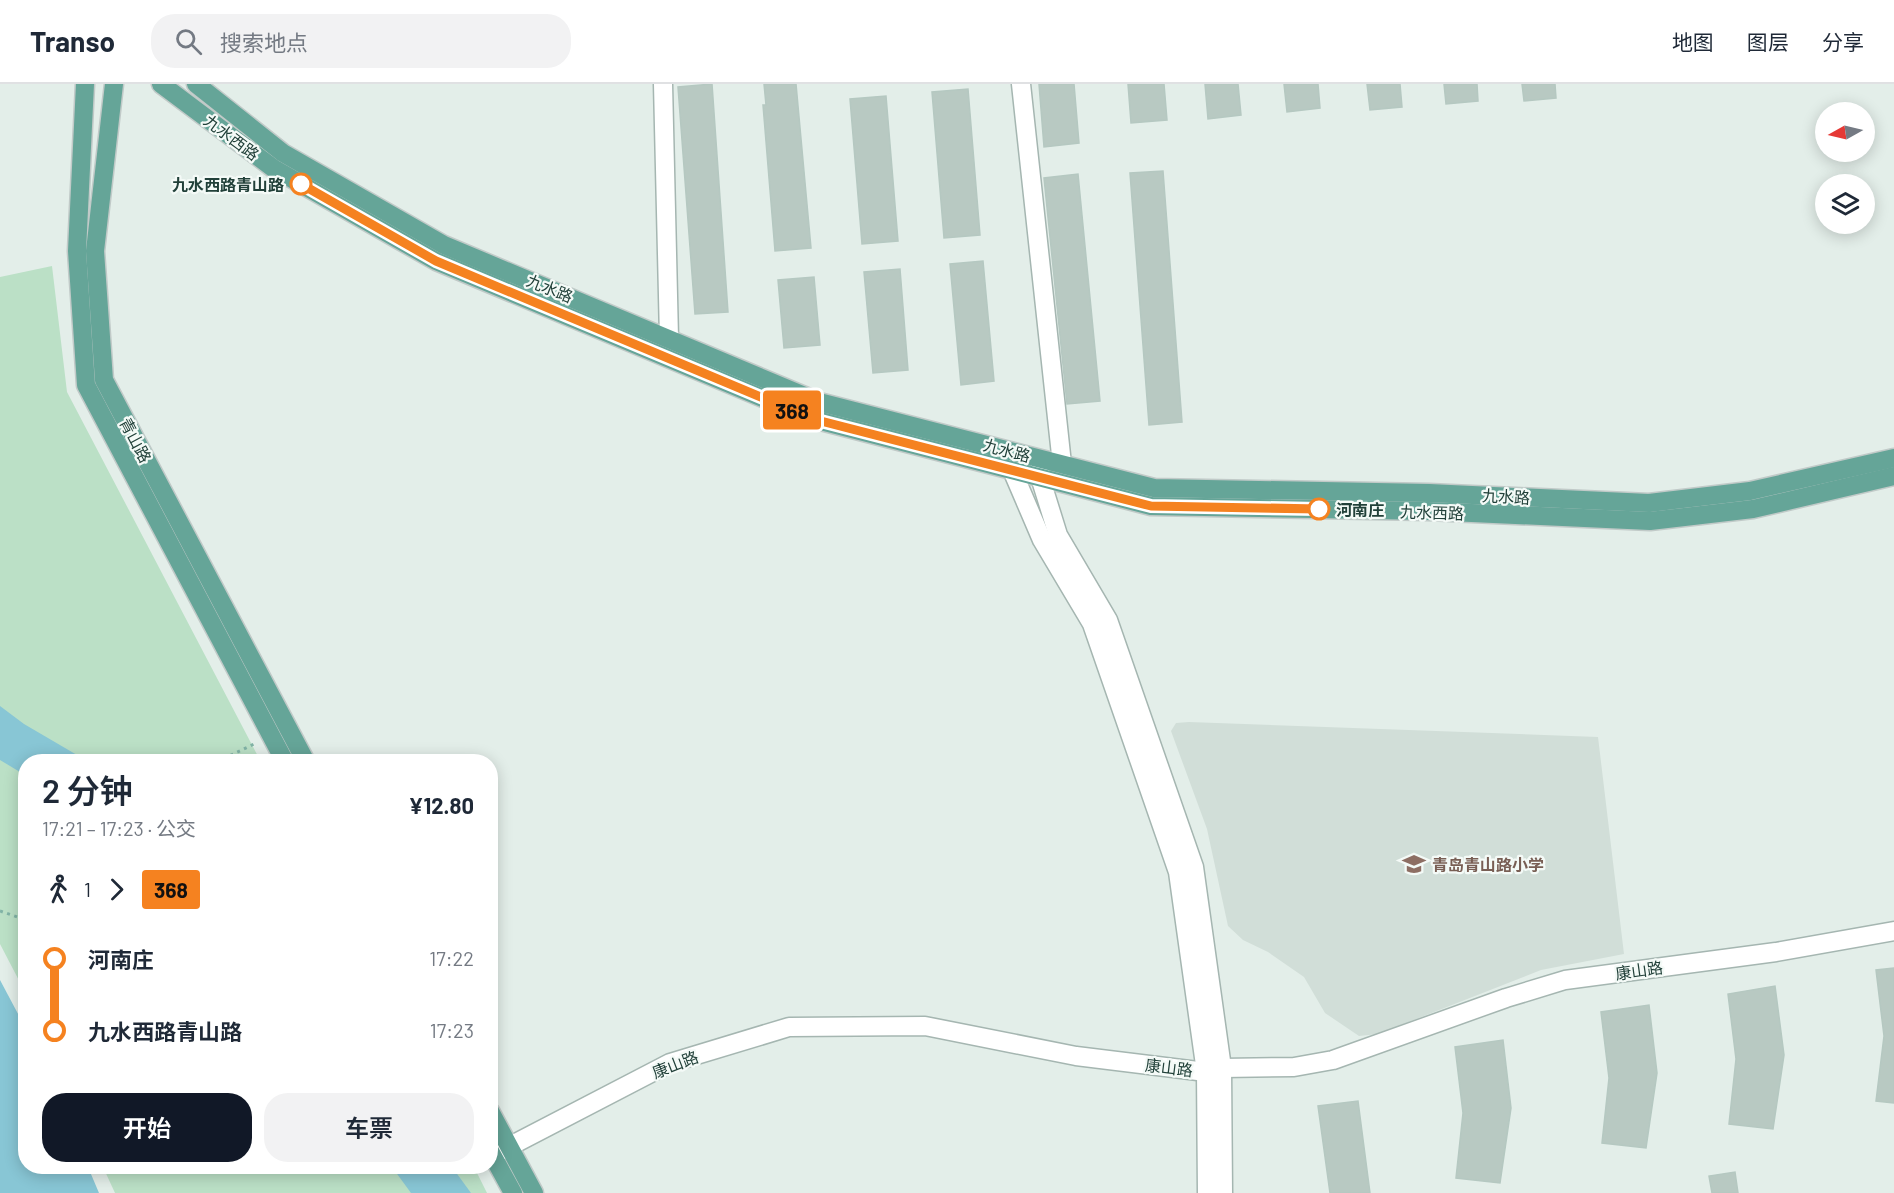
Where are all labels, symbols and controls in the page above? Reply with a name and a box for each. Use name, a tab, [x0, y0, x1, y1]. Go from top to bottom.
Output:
search box	[151, 14, 571, 68]
text: Transo	[30, 24, 115, 58]
icon: search	[172, 25, 205, 58]
text: 搜索地点	[220, 29, 308, 55]
text: 地图	[1672, 29, 1714, 54]
text: 图层	[1747, 29, 1789, 54]
text: 分享	[1822, 29, 1864, 54]
north arrow	[1815, 102, 1875, 162]
map controls	[1815, 102, 1875, 234]
street label: 九水西路	[201, 110, 263, 164]
marker: 九水西路青山路	[290, 173, 312, 195]
button: layers	[1815, 174, 1875, 234]
place label: 九水西路青山路	[172, 175, 284, 194]
street label: 九水路	[524, 270, 576, 306]
line badge: 368	[758, 390, 826, 430]
text: 368	[775, 398, 809, 423]
street label: 青山路	[116, 414, 156, 466]
street label: 九水路	[981, 435, 1033, 465]
street label: 九水路	[1482, 485, 1530, 507]
marker: 河南庄	[1308, 498, 1330, 520]
place label: 河南庄	[1336, 500, 1384, 519]
street label: 九水西路	[1400, 501, 1464, 523]
text: 2 分钟	[42, 770, 133, 810]
text: ¥12.80	[408, 792, 474, 818]
text: 17:21 – 17:23 · 公交	[42, 816, 196, 840]
school or university icon: 青岛青山路小学	[1401, 851, 1427, 877]
place label: 青岛青山路小学	[1432, 855, 1544, 874]
icon: walk	[42, 873, 75, 906]
icon: forward	[100, 873, 133, 906]
text: 1	[84, 877, 91, 901]
text: 368	[154, 877, 188, 902]
text: 河南庄	[88, 946, 154, 972]
text: 17:22	[429, 946, 474, 970]
street label: 康山路	[1614, 957, 1664, 983]
text: 九水西路青山路	[88, 1018, 242, 1044]
text: 17:23	[430, 1018, 474, 1042]
street label: 康山路	[649, 1047, 701, 1081]
street label: 康山路	[1144, 1055, 1194, 1079]
button: 开始	[42, 1093, 252, 1162]
button: 车票	[264, 1093, 474, 1162]

